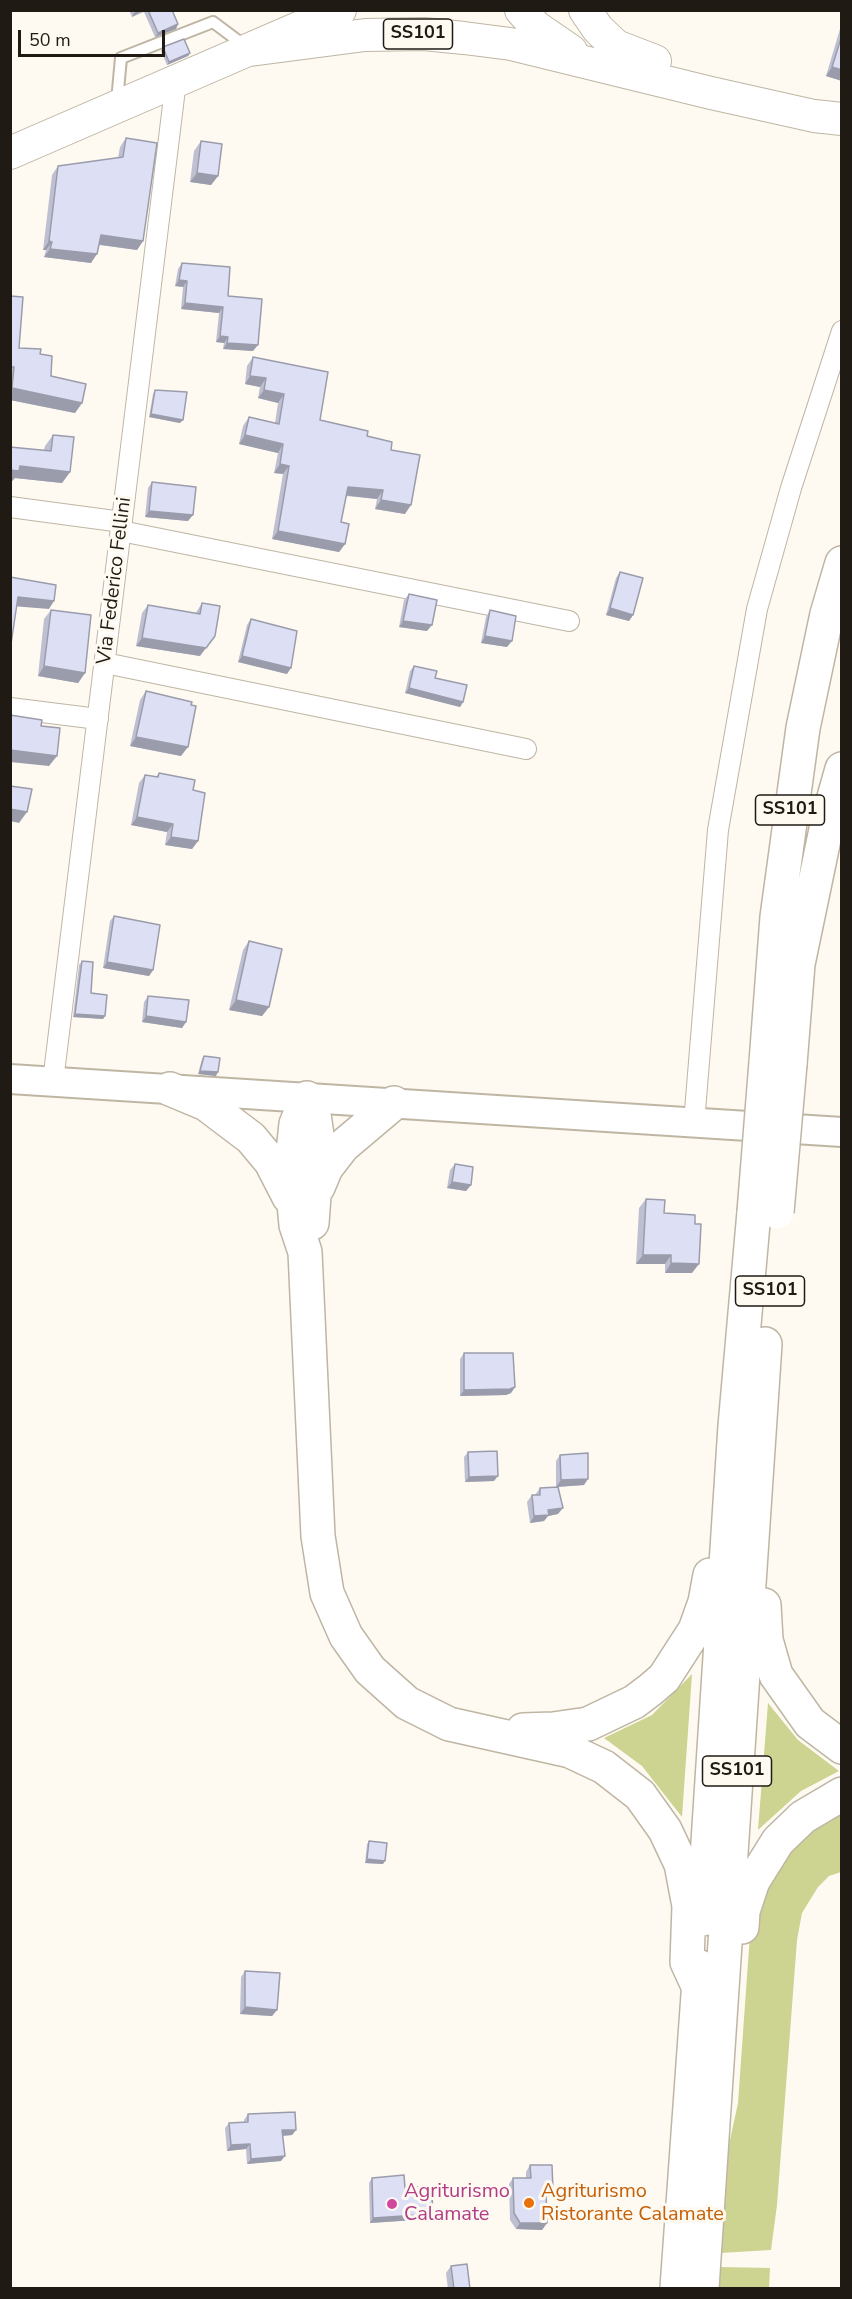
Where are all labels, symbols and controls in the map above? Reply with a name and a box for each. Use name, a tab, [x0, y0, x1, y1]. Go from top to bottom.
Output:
scale bar	[21, 18, 168, 56]
road number: SS101	[384, 19, 452, 49]
text: 50 m	[29, 28, 71, 52]
street label: Via Federico Fellini	[93, 496, 137, 666]
road number: SS101	[756, 795, 824, 825]
road number: SS101	[736, 1276, 804, 1306]
road number: SS101	[702, 1756, 771, 1786]
place label: Agriturismo Calamate	[404, 2180, 510, 2227]
place label: Agriturismo Ristorante Calamate	[541, 2180, 724, 2227]
marker: Agriturismo Ristorante Calamate	[522, 2196, 536, 2210]
marker: Agriturismo Calamate	[385, 2197, 399, 2211]

